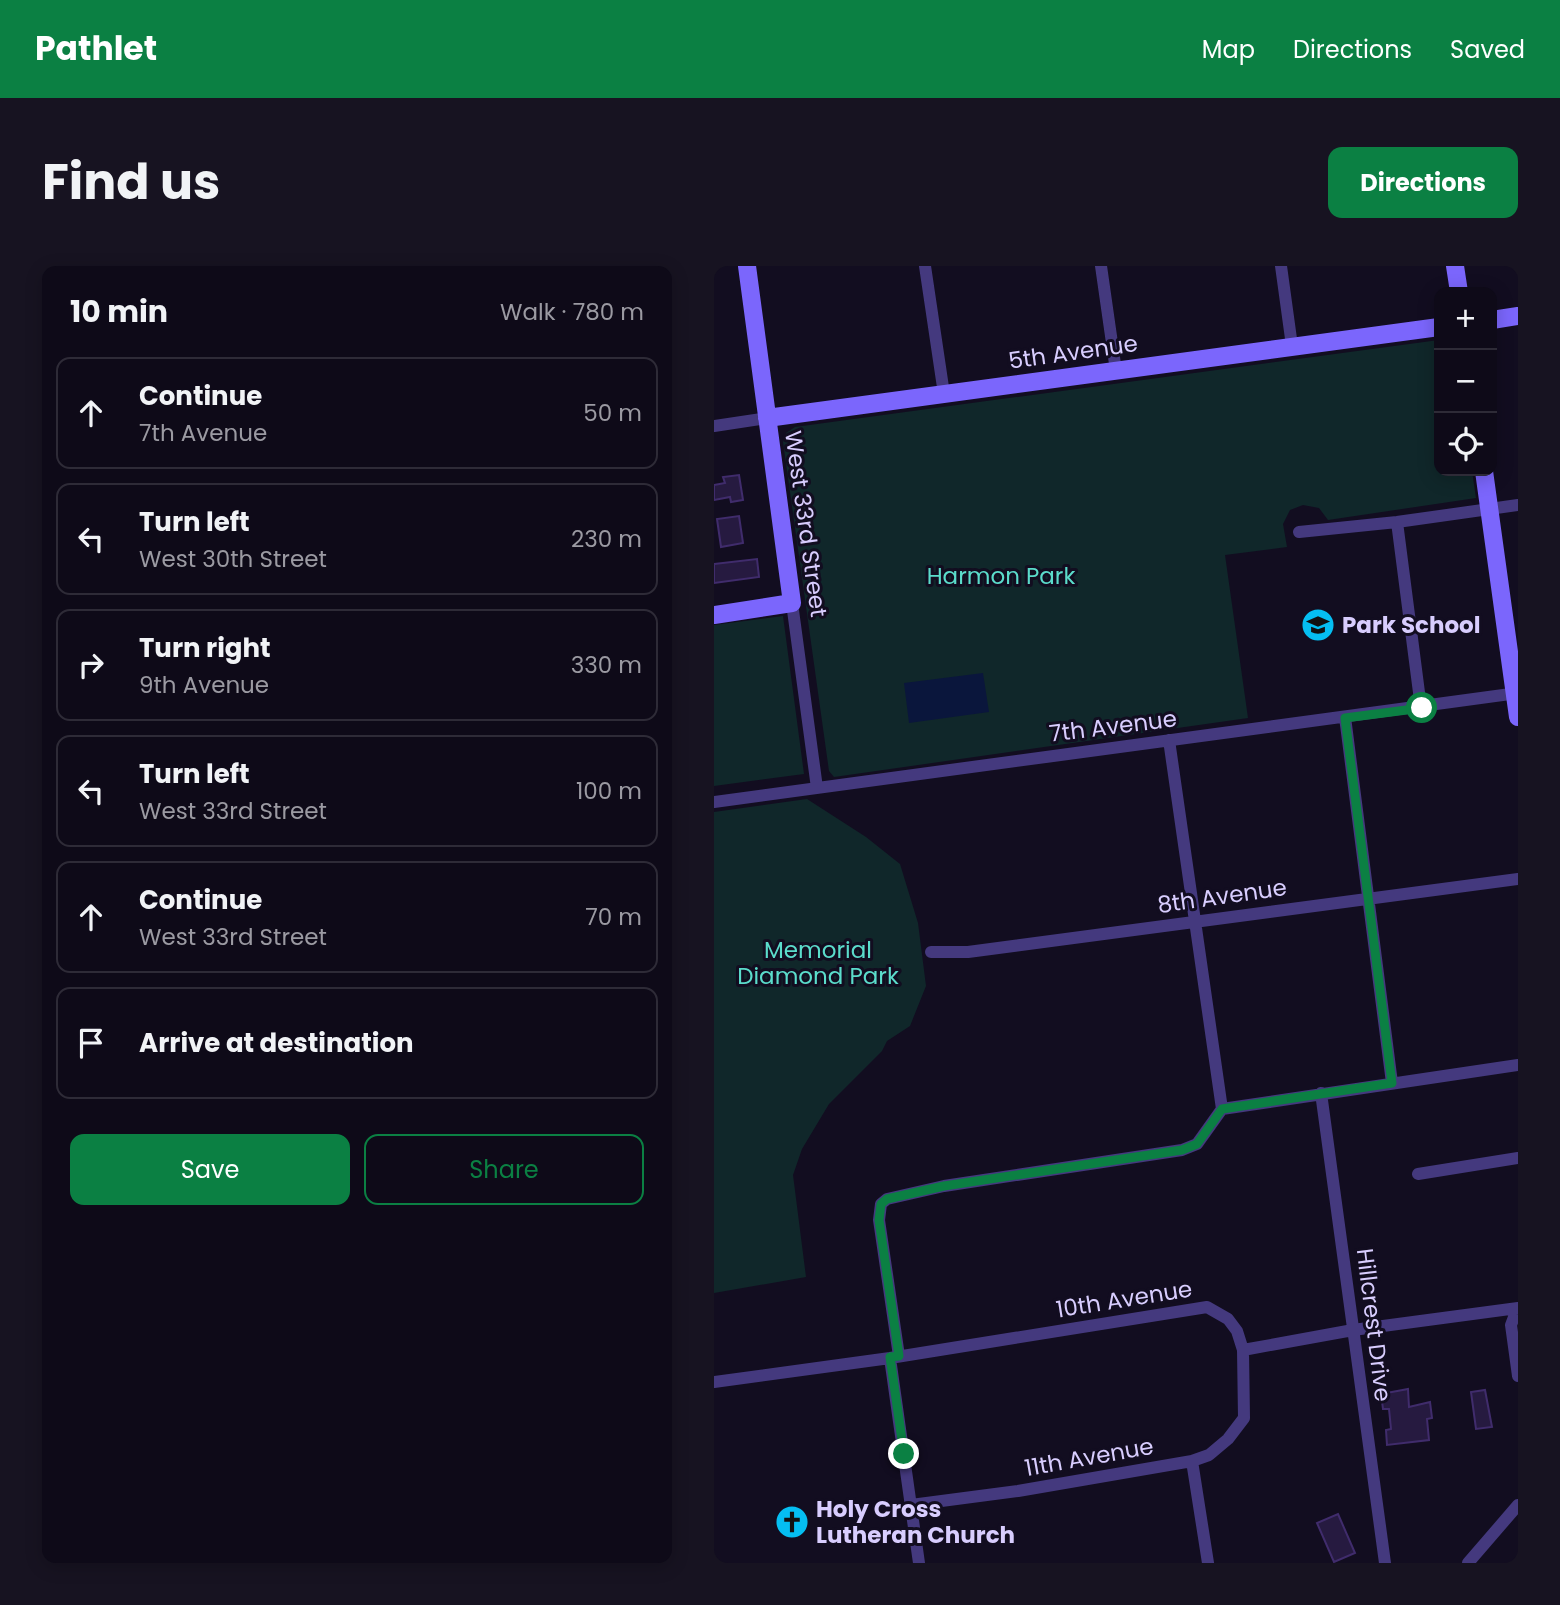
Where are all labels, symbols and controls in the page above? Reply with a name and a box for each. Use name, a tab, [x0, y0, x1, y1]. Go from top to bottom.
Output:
text: Pathlet	[35, 25, 157, 72]
text: Map	[1202, 33, 1255, 66]
text: Directions	[1293, 33, 1412, 66]
text: Saved	[1450, 33, 1525, 66]
button: Directions	[1328, 147, 1518, 218]
text: Find us	[42, 148, 220, 216]
map controls	[1434, 287, 1497, 476]
button: +	[1434, 287, 1497, 350]
text: 10 min	[70, 290, 168, 333]
text: Walk · 780 m	[500, 296, 644, 328]
street label: 5th Avenue	[1006, 327, 1140, 377]
button: −	[1434, 350, 1497, 413]
text: Continue	[139, 378, 262, 414]
icon: ahead	[72, 394, 110, 432]
text: 50 m	[583, 397, 642, 429]
button: locate	[1434, 413, 1497, 476]
text: 7th Avenue	[139, 417, 267, 449]
street label: West 33rd Street	[777, 429, 835, 619]
text: Turn left	[139, 504, 250, 540]
icon: left	[72, 520, 110, 558]
text: 230 m	[571, 523, 642, 555]
text: West 30th Street	[139, 543, 327, 575]
park label: Harmon Park	[927, 560, 1075, 592]
school or university icon: Park School	[1299, 606, 1337, 644]
place label: Park School	[1342, 609, 1481, 641]
text: Turn right	[139, 630, 271, 666]
icon: right	[72, 646, 110, 684]
text: 330 m	[571, 649, 642, 681]
text: 9th Avenue	[139, 669, 269, 701]
route start	[1406, 692, 1437, 723]
street label: 7th Avenue	[1047, 702, 1179, 750]
text: Turn left	[139, 756, 250, 792]
icon: left	[72, 772, 110, 810]
text: 100 m	[576, 775, 642, 807]
text: West 33rd Street	[139, 795, 327, 827]
street label: 8th Avenue	[1155, 871, 1289, 921]
text: Continue	[139, 882, 262, 918]
icon: ahead	[72, 898, 110, 936]
text: 70 m	[585, 901, 642, 933]
text: West 33rd Street	[139, 921, 327, 953]
park label: Memorial Diamond Park	[737, 934, 899, 992]
icon: arrive	[72, 1024, 110, 1062]
text: Arrive at destination	[139, 1025, 414, 1061]
button: Save	[70, 1134, 350, 1205]
button: Share	[364, 1134, 644, 1205]
street label: Hillcrest Drive	[1349, 1247, 1399, 1403]
street label: 10th Avenue	[1054, 1272, 1194, 1326]
street label: 11th Avenue	[1022, 1430, 1156, 1484]
route end	[888, 1438, 919, 1469]
place label: Holy Cross Lutheran Church	[816, 1493, 1015, 1551]
church icon: Holy Cross Lutheran Church	[773, 1503, 811, 1541]

